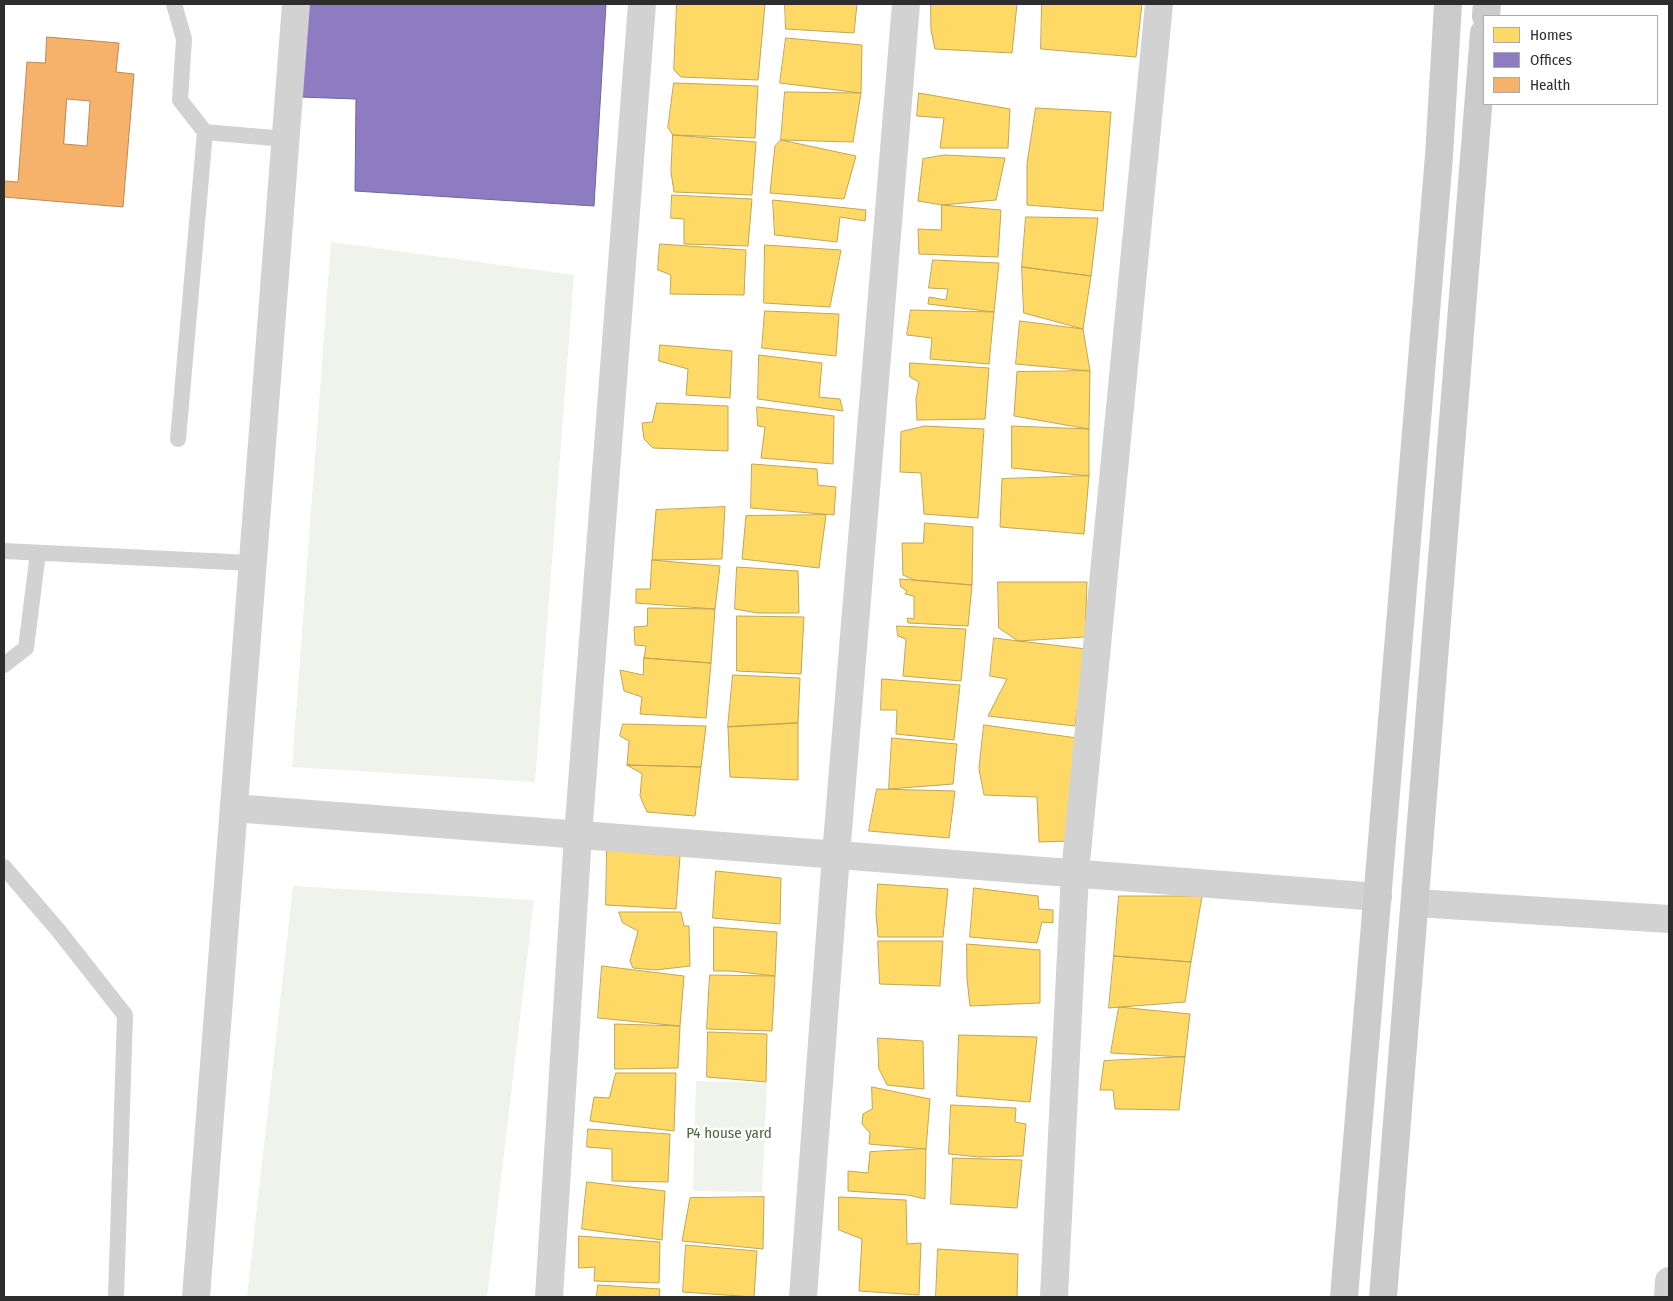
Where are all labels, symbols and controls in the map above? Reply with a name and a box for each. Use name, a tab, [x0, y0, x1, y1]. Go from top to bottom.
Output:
legend	[1483, 15, 1658, 105]
text: Homes	[1530, 26, 1572, 44]
text: Offices	[1530, 51, 1572, 69]
text: Health	[1530, 76, 1570, 94]
park label: P4 house yard	[686, 1125, 772, 1143]

